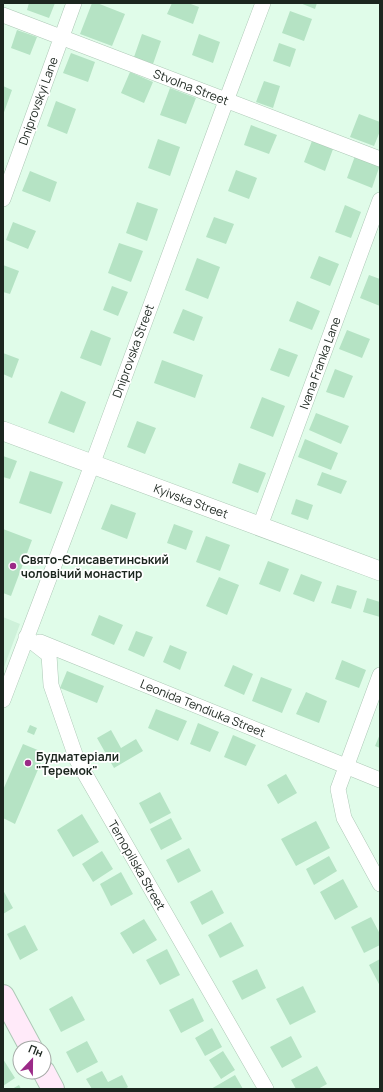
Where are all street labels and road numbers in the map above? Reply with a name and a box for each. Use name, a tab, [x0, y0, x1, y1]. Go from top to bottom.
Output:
street label: Dniprovskyi Lane	[14, 55, 62, 147]
street label: Stvolna Street	[151, 65, 231, 109]
street label: Dniprovska Street	[108, 302, 158, 400]
street label: Ivana Franka Lane	[295, 314, 345, 412]
street label: Kyivska Street	[151, 480, 231, 522]
street label: Leonida Tendiuka Street	[138, 675, 268, 741]
street label: Ternopilska Street	[104, 817, 170, 913]

